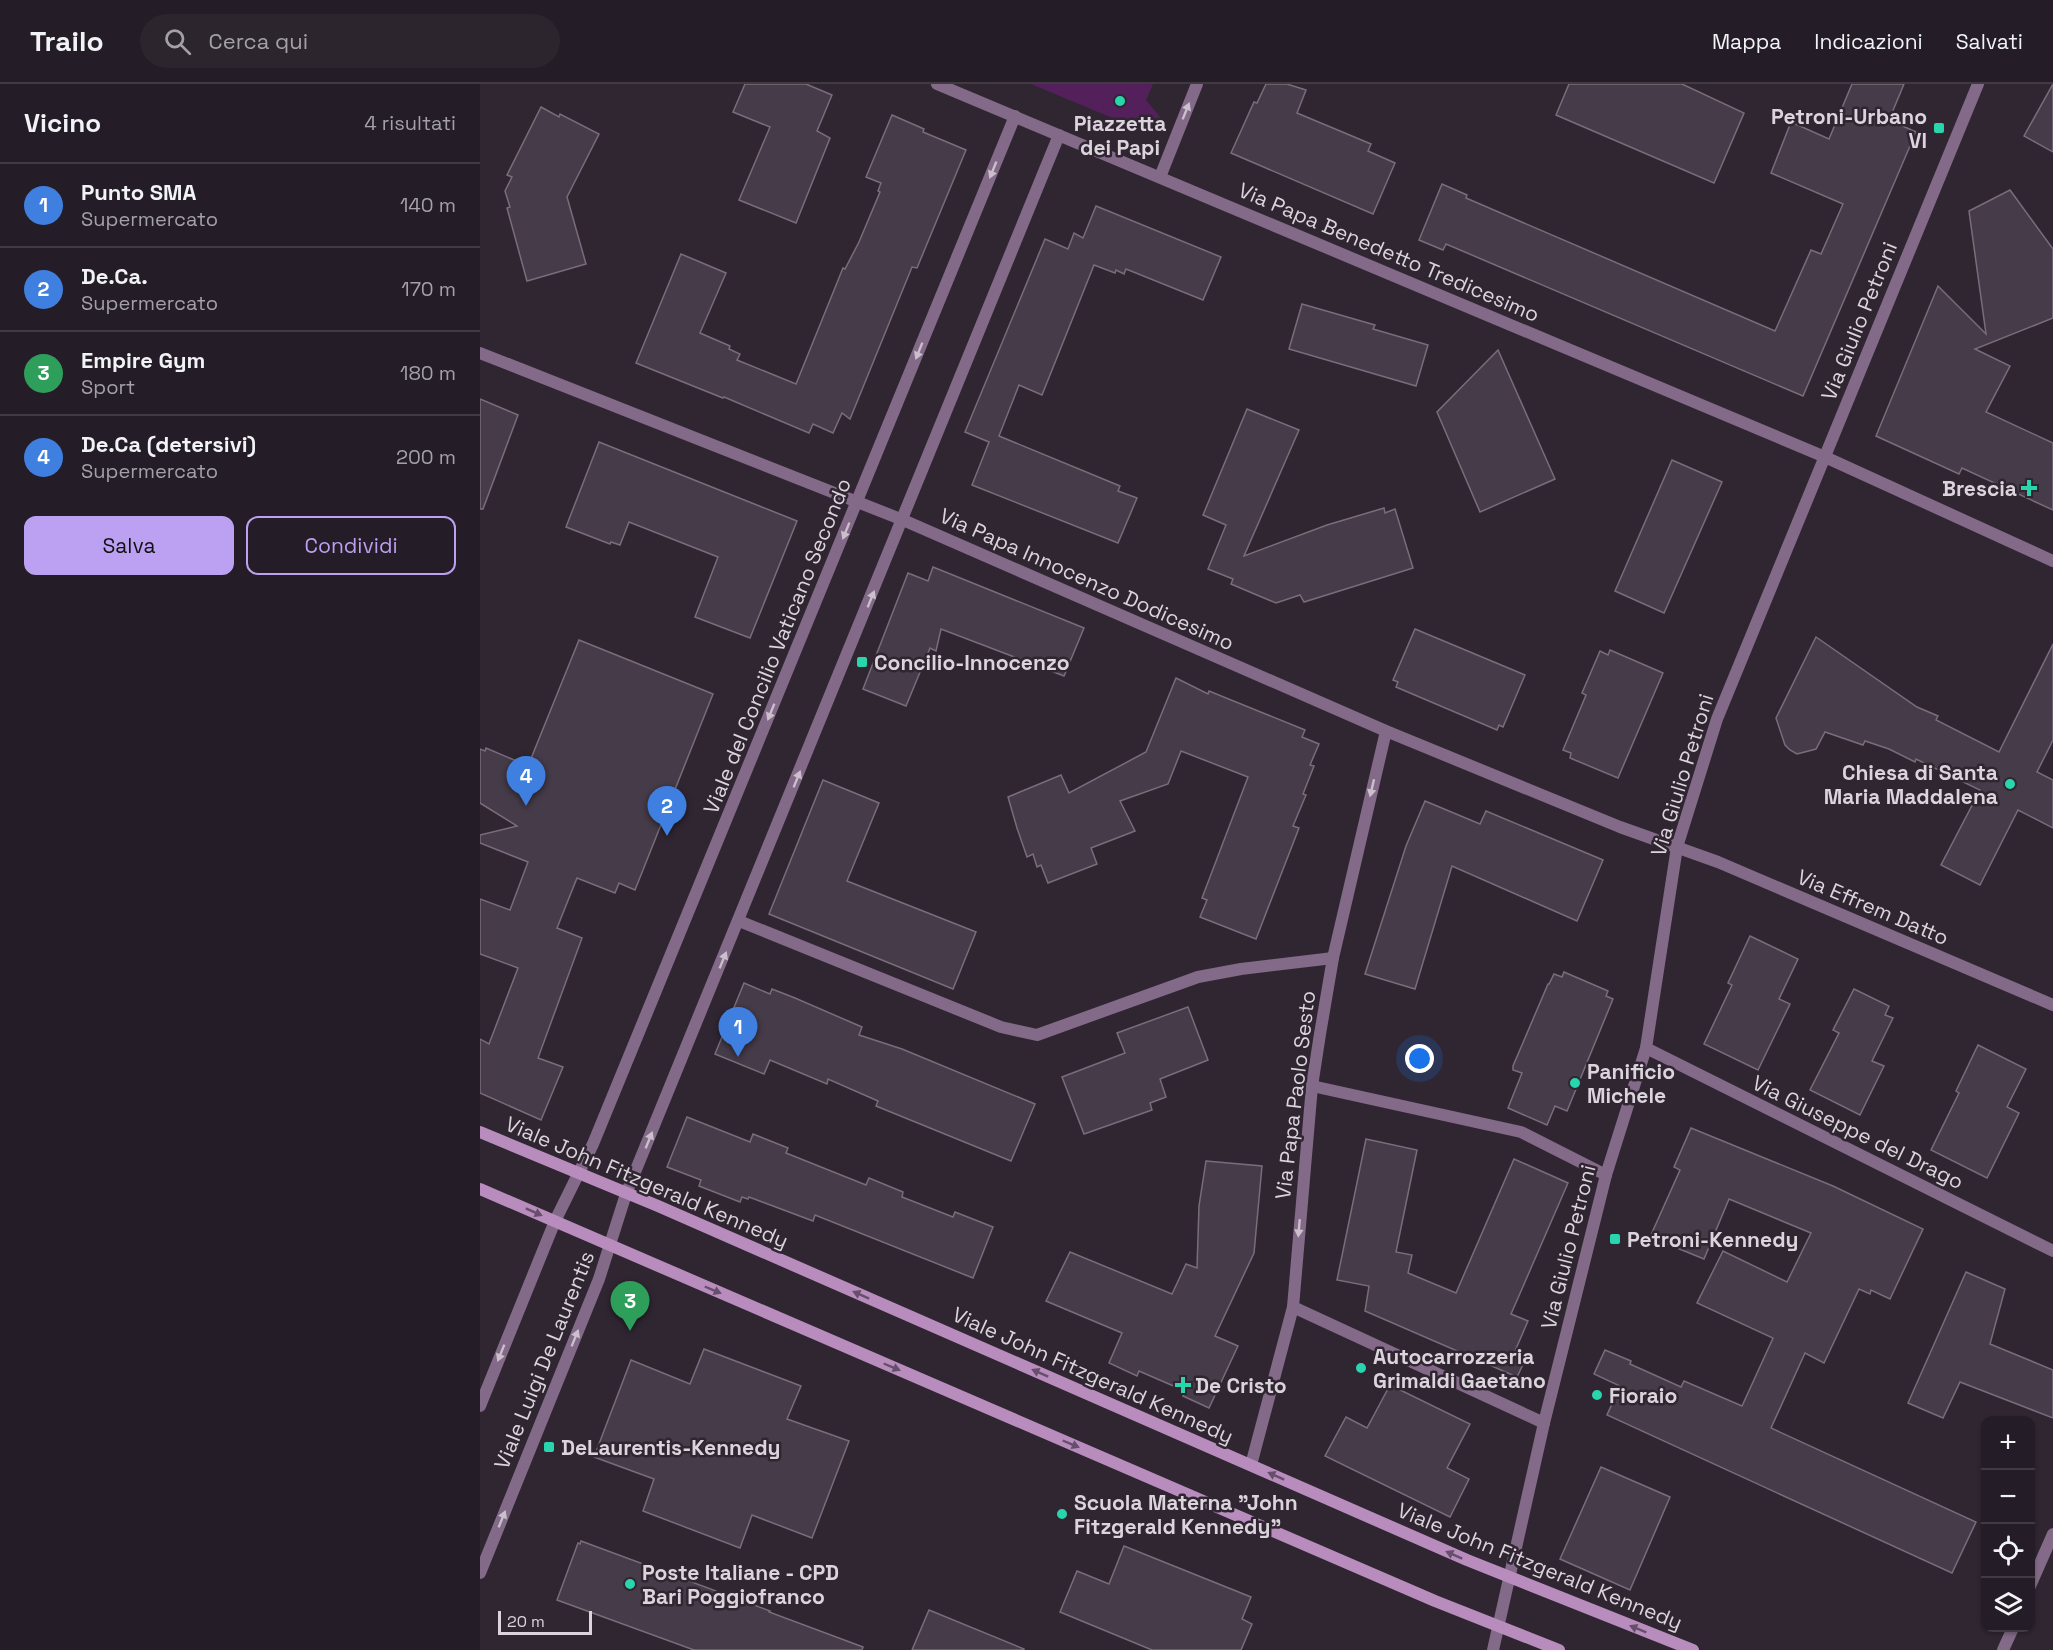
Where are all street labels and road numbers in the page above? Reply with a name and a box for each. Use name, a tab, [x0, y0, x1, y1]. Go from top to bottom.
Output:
street label: Via Papa Benedetto Tredicesimo	[1234, 176, 1544, 328]
street label: Via Giulio Petroni	[1815, 238, 1903, 404]
street label: Viale del Concilio Vaticano Secondo	[697, 474, 857, 818]
street label: Via Papa Innocenzo Dodicesimo	[936, 502, 1238, 656]
street label: Via Giulio Petroni	[1644, 690, 1720, 860]
street label: Via Effrem Datto	[1793, 863, 1953, 951]
street label: Via Papa Paolo Sesto	[1269, 989, 1321, 1201]
street label: Via Giuseppe del Drago	[1748, 1069, 1968, 1195]
street label: Viale John Fitzgerald Kennedy	[501, 1110, 793, 1254]
street label: Via Giulio Petroni	[1535, 1162, 1601, 1332]
street label: Viale Luigi De Laurentis	[488, 1247, 600, 1473]
street label: Viale John Fitzgerald Kennedy	[948, 1301, 1238, 1449]
street label: Viale John Fitzgerald Kennedy	[1394, 1496, 1686, 1636]

